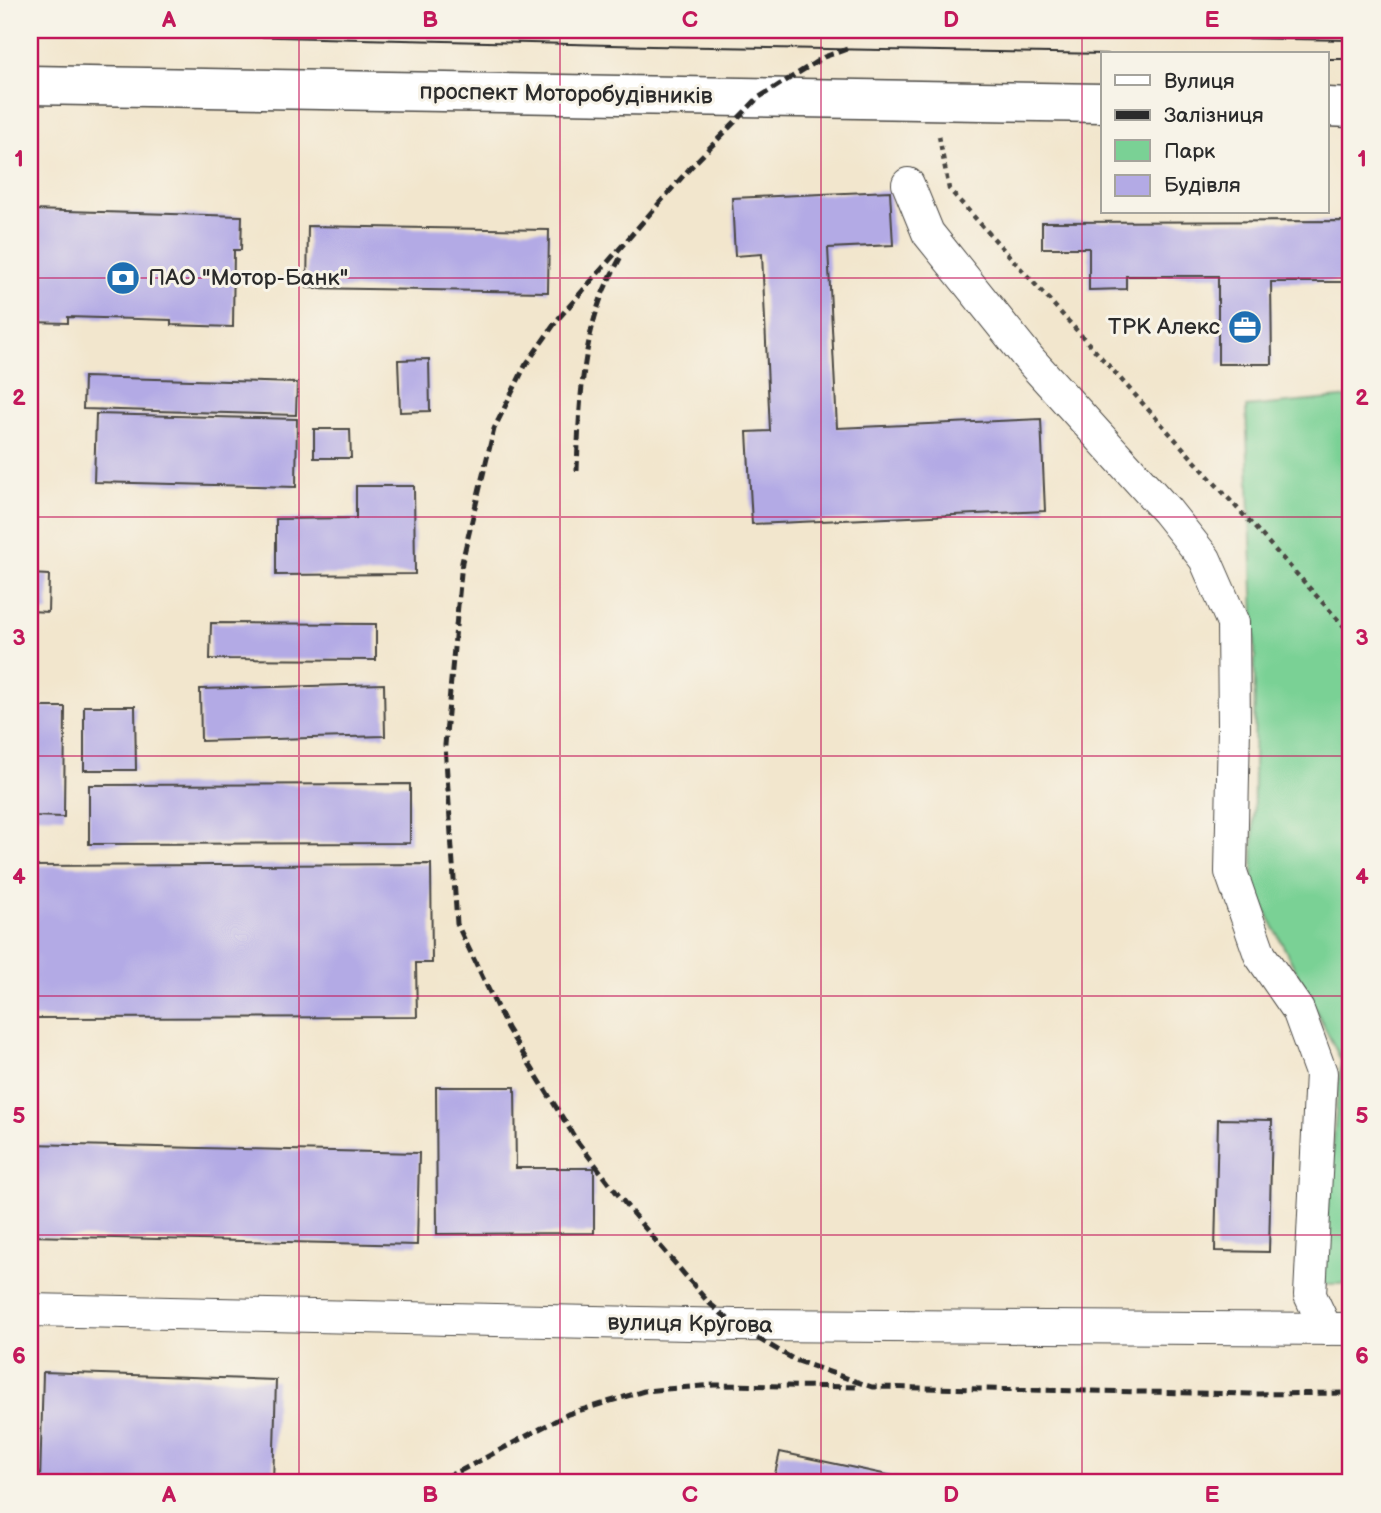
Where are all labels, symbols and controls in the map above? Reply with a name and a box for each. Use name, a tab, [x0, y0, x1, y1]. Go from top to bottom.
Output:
text: A	[161, 6, 177, 34]
text: B	[422, 6, 438, 34]
text: C	[682, 6, 698, 34]
text: D	[943, 6, 959, 34]
text: E	[1205, 6, 1220, 34]
legend	[1101, 52, 1328, 214]
text: Вулиця	[1164, 69, 1235, 94]
street label: проспект Моторобудівників	[419, 77, 713, 111]
text: Залізниця	[1164, 103, 1264, 128]
text: Парк	[1164, 139, 1215, 164]
text: 1	[14, 145, 24, 173]
text: 1	[1357, 145, 1367, 173]
text: Будівля	[1164, 173, 1241, 198]
bank icon: ПАО "Мотор-Банк"	[104, 259, 142, 297]
place label: ПАО "Мотор-Банк"	[148, 264, 348, 292]
office icon: ТРК Алекс	[1226, 308, 1264, 346]
place label: ТРК Алекс	[1108, 313, 1220, 341]
text: 2	[12, 384, 26, 412]
text: 2	[1355, 384, 1369, 412]
text: 3	[12, 624, 26, 652]
text: 3	[1355, 624, 1369, 652]
text: 4	[12, 863, 26, 891]
text: 4	[1355, 863, 1369, 891]
text: 5	[12, 1102, 26, 1130]
text: 5	[1355, 1102, 1369, 1130]
street label: вулиця Кругова	[607, 1309, 773, 1339]
text: 6	[12, 1342, 26, 1370]
text: 6	[1355, 1342, 1369, 1370]
text: A	[161, 1481, 177, 1509]
text: B	[422, 1481, 438, 1509]
text: C	[682, 1481, 698, 1509]
text: D	[943, 1481, 959, 1509]
text: E	[1205, 1481, 1220, 1509]

